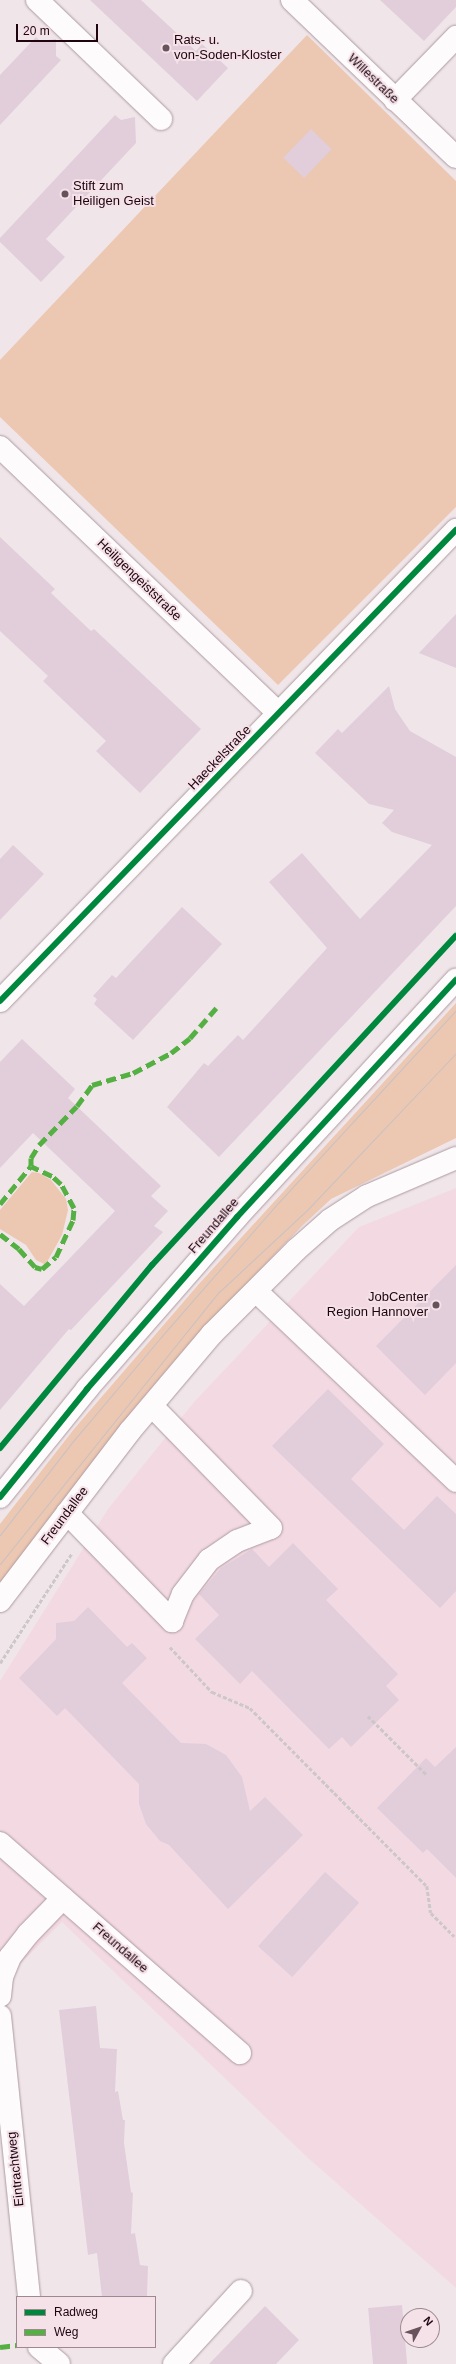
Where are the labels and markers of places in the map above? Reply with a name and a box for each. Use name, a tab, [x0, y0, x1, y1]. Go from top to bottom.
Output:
place label: Rats- u. von-Soden-Kloster	[174, 33, 282, 64]
marker: Rats- u. von-Soden-Kloster	[161, 43, 171, 53]
place label: Stift zum Heiligen Geist	[73, 179, 154, 210]
marker: Stift zum Heiligen Geist	[60, 189, 70, 199]
place label: JobCenter Region Hannover	[327, 1290, 428, 1321]
marker: JobCenter Region Hannover	[431, 1300, 441, 1310]

